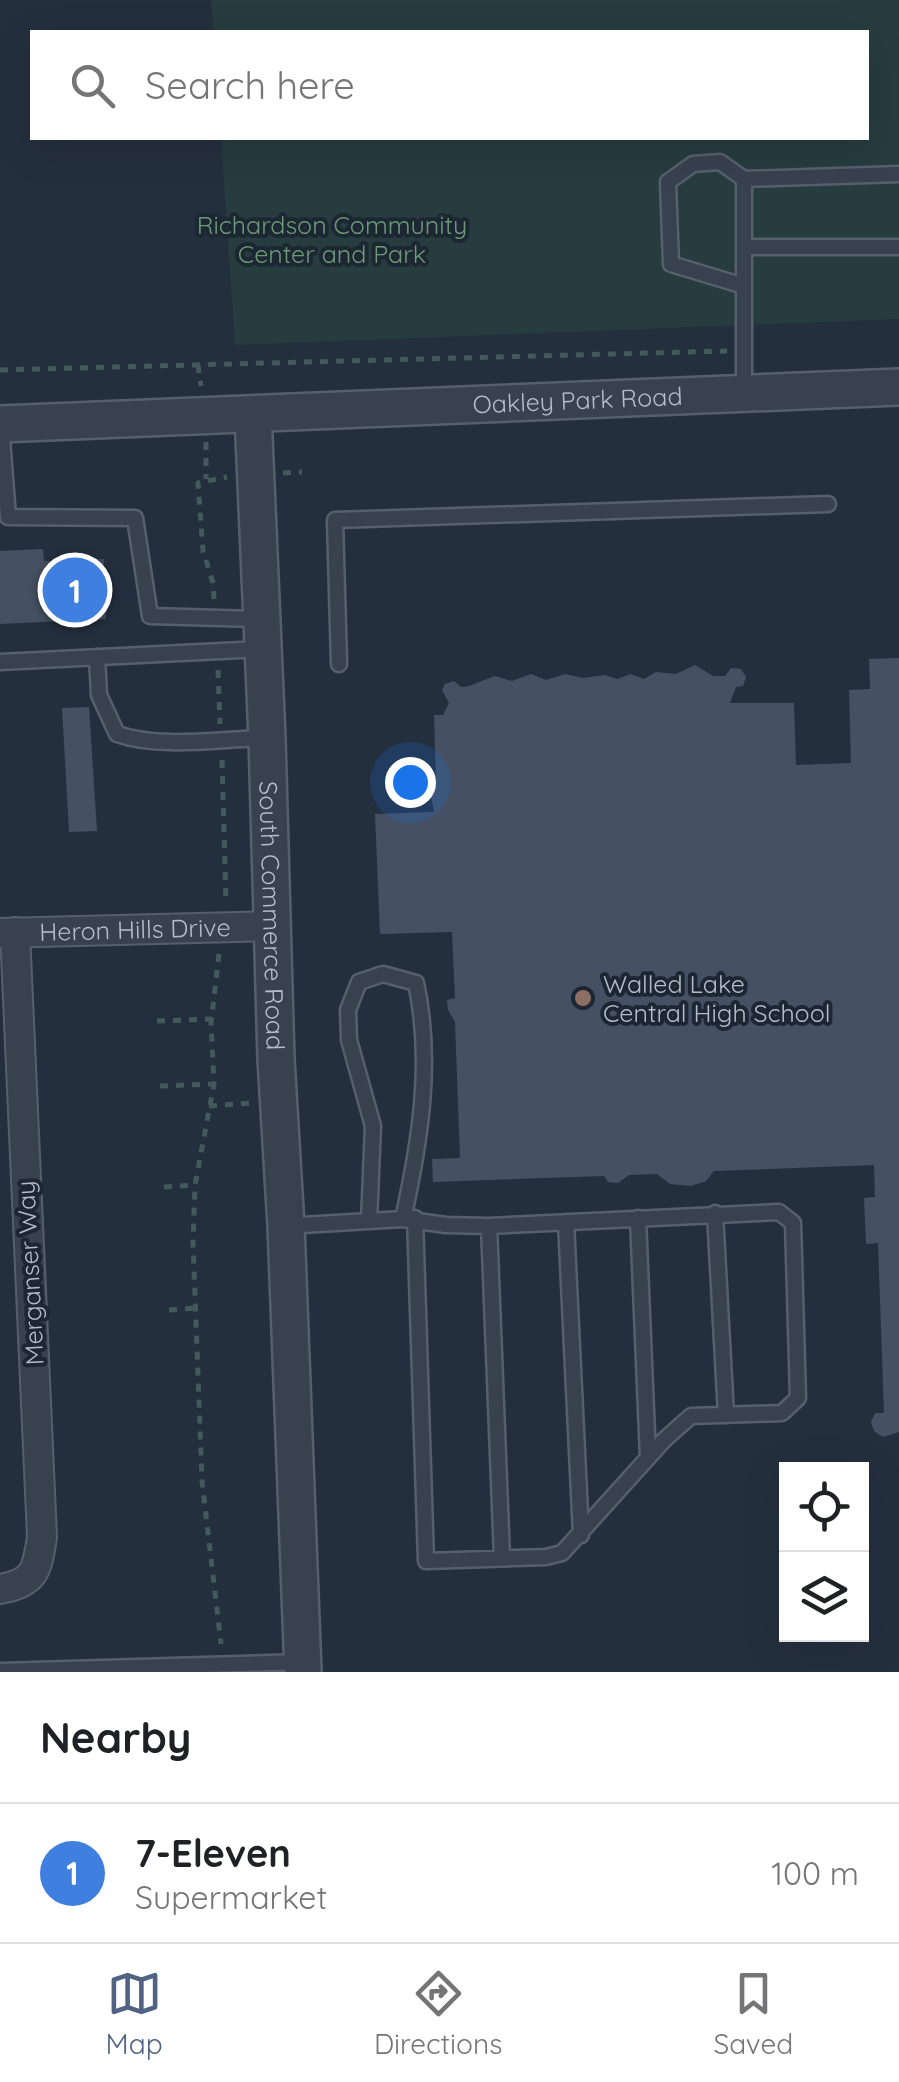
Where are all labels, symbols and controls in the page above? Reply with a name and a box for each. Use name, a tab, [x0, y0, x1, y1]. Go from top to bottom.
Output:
search box	[30, 30, 869, 140]
icon: search	[65, 58, 120, 113]
text: Search here	[145, 61, 355, 109]
park label: Richardson Community Center and Park	[197, 209, 467, 269]
street label: Oakley Park Road	[472, 380, 683, 420]
pin: 1	[42, 552, 108, 628]
your location	[385, 757, 436, 808]
street label: South Commerce Road	[253, 781, 292, 1051]
street label: Heron Hills Drive	[39, 911, 231, 947]
place label: Walled Lake Central High School	[603, 968, 831, 1028]
marker: Walled Lake Central High School	[572, 987, 594, 1009]
street label: Merganser Way	[9, 1180, 50, 1366]
map controls	[779, 1462, 869, 1642]
button: locate	[779, 1462, 869, 1552]
button: layers	[779, 1552, 869, 1642]
text: Nearby	[40, 1711, 191, 1764]
text: 7-Eleven	[135, 1829, 291, 1877]
text: 1	[66, 1853, 79, 1893]
text: 100 m	[771, 1853, 859, 1893]
text: Supermarket	[135, 1877, 327, 1917]
tab: Map	[106, 1966, 163, 2061]
tab: Directions	[374, 1966, 502, 2061]
tab: Saved	[714, 1966, 793, 2061]

